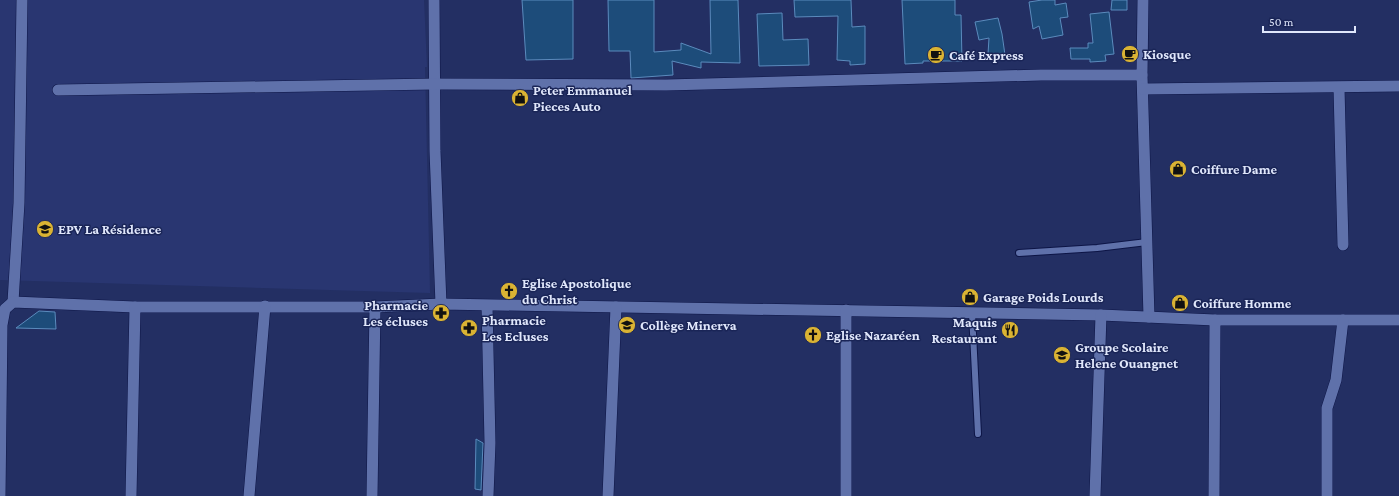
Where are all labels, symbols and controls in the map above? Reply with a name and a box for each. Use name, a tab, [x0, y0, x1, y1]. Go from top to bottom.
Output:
scale bar	[1263, 8, 1355, 34]
text: 50 m	[1269, 15, 1294, 29]
cafe icon: Kiosque	[1120, 44, 1140, 64]
cafe icon: Café Express	[926, 45, 946, 65]
place label: Kiosque	[1143, 46, 1191, 62]
place label: Café Express	[949, 47, 1024, 63]
place label: Peter Emmanuel Pieces Auto	[533, 82, 632, 114]
shop icon: Peter Emmanuel Pieces Auto	[510, 88, 530, 108]
shop icon: Coiffure Dame	[1168, 159, 1188, 179]
place label: Coiffure Dame	[1191, 161, 1278, 177]
school or university icon: EPV La Résidence	[35, 219, 55, 239]
place label: EPV La Résidence	[58, 221, 162, 237]
place label: Eglise Apostolique du Christ	[522, 275, 632, 307]
church icon: Eglise Apostolique du Christ	[499, 281, 519, 301]
shop icon: Garage Poids Lourds	[960, 287, 980, 307]
place label: Garage Poids Lourds	[983, 289, 1104, 305]
shop icon: Coiffure Homme	[1170, 293, 1190, 313]
place label: Coiffure Homme	[1193, 295, 1292, 311]
place label: Pharmacie Les écluses	[363, 297, 428, 329]
pharmacy icon: Pharmacie Les écluses	[431, 303, 451, 323]
place label: Pharmacie Les Ecluses	[482, 312, 549, 344]
place label: Maquis Restaurant	[932, 314, 998, 346]
school or university icon: Collège Minerva	[617, 315, 637, 335]
place label: Collège Minerva	[640, 317, 737, 333]
pharmacy icon: Pharmacie Les Ecluses	[459, 318, 479, 338]
restaurant icon: Maquis Restaurant	[1000, 320, 1020, 340]
church icon: Eglise Nazaréen	[803, 325, 823, 345]
place label: Eglise Nazaréen	[826, 327, 920, 343]
place label: Groupe Scolaire Helene Ouangnet	[1075, 339, 1179, 371]
school or university icon: Groupe Scolaire Helene Ouangnet	[1052, 345, 1072, 365]

